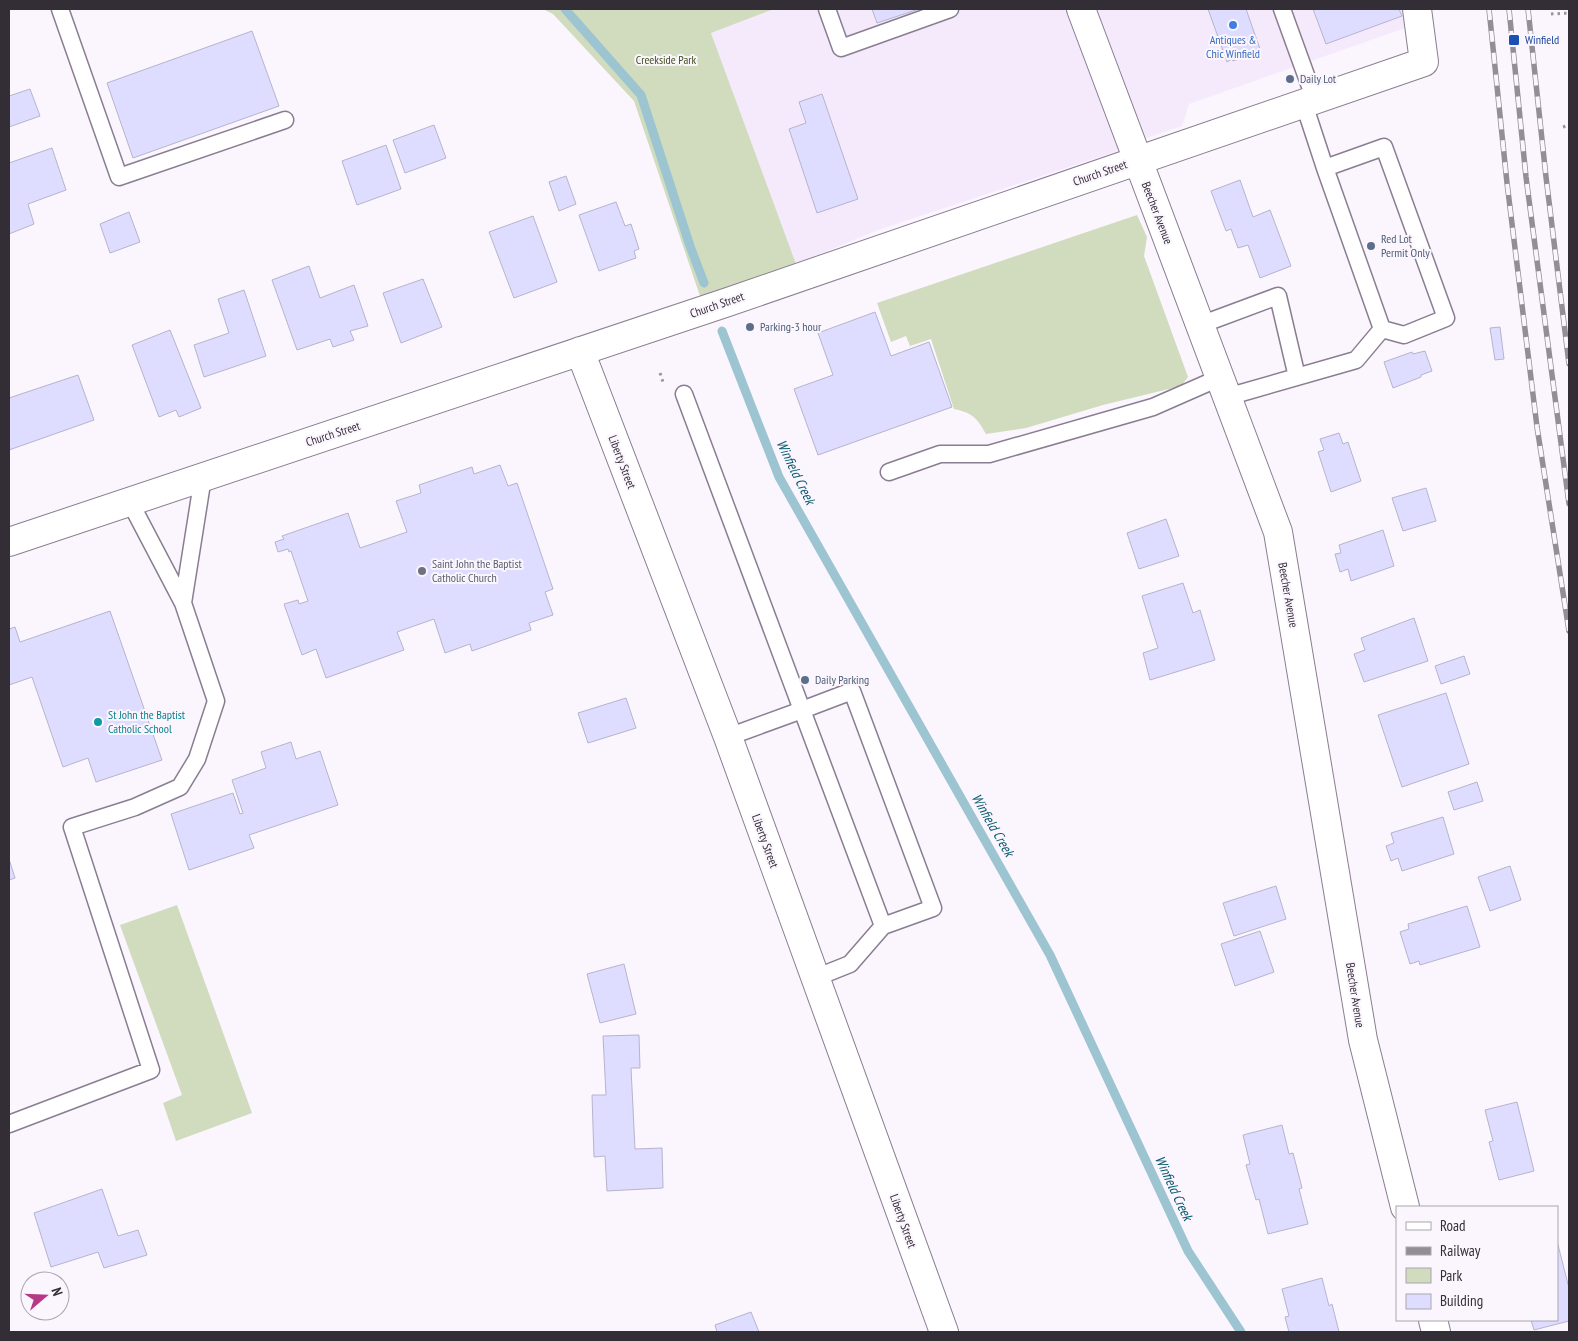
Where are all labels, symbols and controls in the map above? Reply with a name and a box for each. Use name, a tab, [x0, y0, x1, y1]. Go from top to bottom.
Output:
marker: Antiques & Chic Winfield	[1227, 19, 1239, 31]
place label: Antiques & Chic Winfield	[1206, 32, 1260, 61]
place label: Winfield	[1525, 32, 1559, 47]
marker: Winfield	[1507, 33, 1521, 47]
park label: Creekside Park	[636, 52, 696, 67]
place label: Daily Lot	[1300, 71, 1337, 86]
marker: Daily Lot	[1284, 73, 1296, 85]
street label: Church Street	[1071, 156, 1130, 189]
street label: Beecher Avenue	[1139, 179, 1176, 246]
place label: Red Lot Permit Only	[1381, 231, 1430, 260]
marker: Red Lot Permit Only	[1365, 240, 1377, 252]
street label: Church Street	[688, 288, 747, 321]
place label: Parking-3 hour	[760, 319, 822, 334]
marker: Parking-3 hour	[744, 321, 756, 333]
street label: Church Street	[304, 417, 363, 449]
street label: Liberty Street	[605, 433, 640, 491]
water label: Winfield Creek	[773, 437, 820, 509]
place label: Saint John the Baptist Catholic Church	[432, 556, 523, 585]
street label: Beecher Avenue	[1275, 561, 1302, 629]
marker: Saint John the Baptist Catholic Church	[416, 565, 428, 577]
place label: Daily Parking	[815, 672, 869, 687]
marker: Daily Parking	[799, 674, 811, 686]
place label: St John the Baptist Catholic School	[108, 707, 186, 736]
marker: St John the Baptist Catholic School	[92, 716, 104, 728]
water label: Winfield Creek	[968, 790, 1019, 861]
street label: Liberty Street	[749, 812, 782, 870]
street label: Beecher Avenue	[1343, 961, 1368, 1029]
water label: Winfield Creek	[1151, 1153, 1198, 1225]
street label: Liberty Street	[887, 1192, 920, 1250]
legend	[1396, 1206, 1558, 1321]
text: Road	[1440, 1216, 1466, 1235]
text: Railway	[1440, 1241, 1481, 1260]
text: Park	[1440, 1266, 1462, 1285]
north arrow	[20, 1271, 70, 1321]
text: N	[48, 1285, 67, 1298]
text: Building	[1440, 1291, 1483, 1310]

